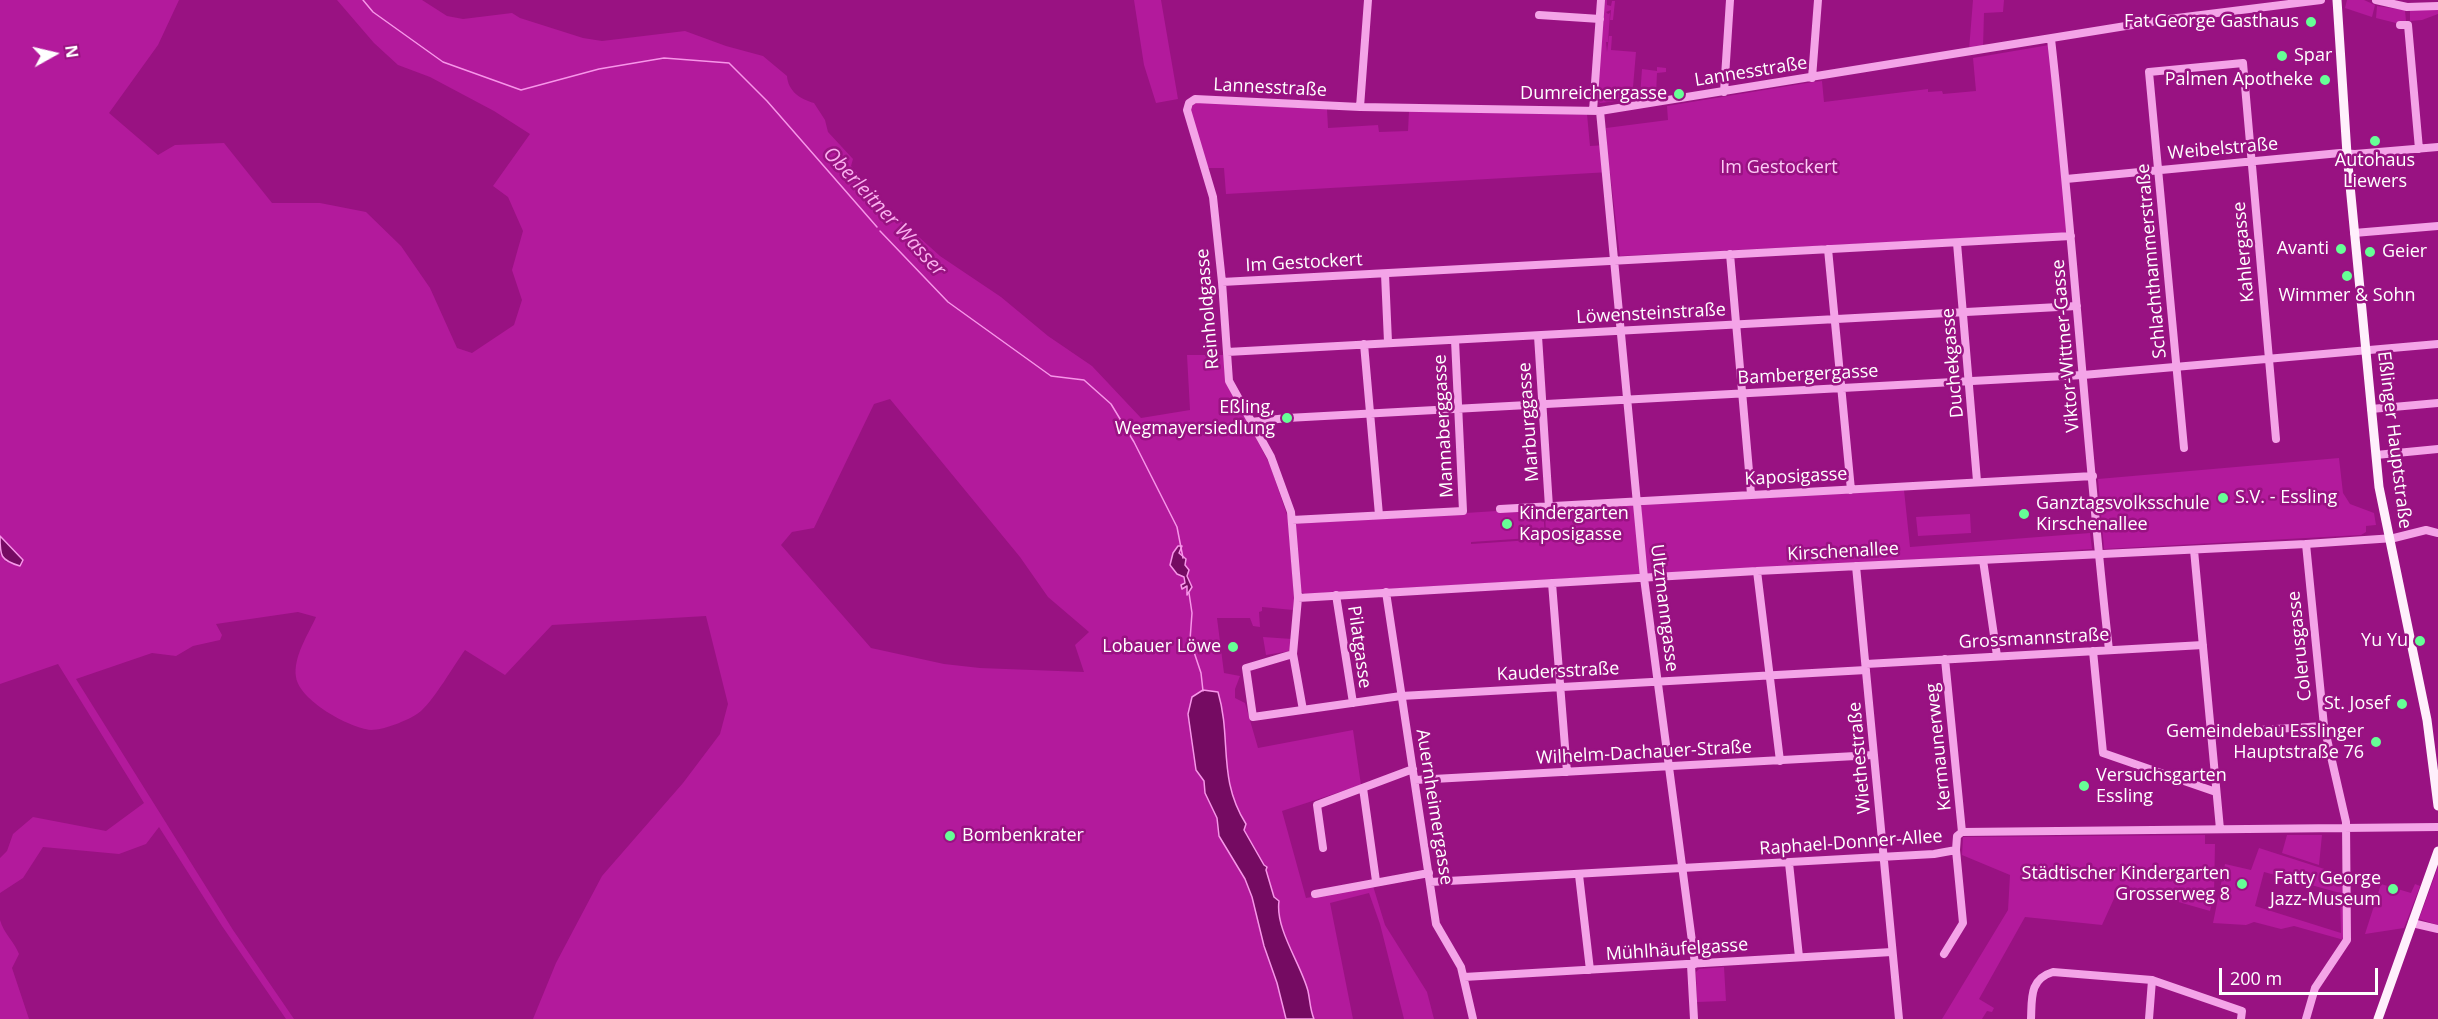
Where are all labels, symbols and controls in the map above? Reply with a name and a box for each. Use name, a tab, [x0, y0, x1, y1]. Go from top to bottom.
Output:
place label: Fat George Gasthaus	[2124, 11, 2299, 33]
marker: Fat George Gasthaus	[2304, 15, 2318, 29]
north arrow	[24, 24, 84, 84]
text: N	[60, 44, 84, 59]
place label: Spar	[2294, 45, 2332, 67]
marker: Spar	[2275, 49, 2289, 63]
street label: Lannesstraße	[1693, 52, 1809, 92]
place label: Palmen Apotheke	[2165, 69, 2313, 91]
marker: Palmen Apotheke	[2318, 73, 2332, 87]
street label: Lannesstraße	[1213, 74, 1327, 102]
place label: Dumreichergasse	[1520, 83, 1667, 105]
marker: Dumreichergasse	[1672, 87, 1686, 101]
street label: Weibelstraße	[2167, 133, 2279, 165]
marker: Autohaus Liewers	[2368, 134, 2382, 148]
water label: Oberleitner Wasser	[818, 142, 950, 282]
place label: Autohaus Liewers	[2335, 150, 2415, 192]
park label: Im Gestockert	[1720, 157, 1838, 179]
street label: Schlachthammerstraße	[2133, 163, 2171, 359]
street label: Kahlergasse	[2229, 201, 2259, 303]
place label: Avanti	[2277, 238, 2329, 260]
place label: Geier	[2382, 241, 2427, 263]
marker: Avanti	[2334, 242, 2348, 256]
marker: Geier	[2363, 245, 2377, 259]
street label: Reinholdgasse	[1192, 248, 1224, 370]
street label: Im Gestockert	[1245, 249, 1363, 277]
street label: Viktor-Wittner-Gasse	[2048, 259, 2084, 433]
marker: Wimmer & Sohn	[2340, 269, 2354, 283]
place label: Wimmer & Sohn	[2278, 285, 2416, 307]
street label: Löwensteinstraße	[1576, 299, 1726, 329]
street label: Duchekgasse	[1937, 307, 1969, 419]
street label: Eßlinger Hauptstraße	[2372, 350, 2416, 530]
street label: Mannaberggasse	[1429, 354, 1459, 498]
street label: Bambergergasse	[1737, 361, 1879, 389]
street label: Marburggasse	[1514, 362, 1544, 482]
place label: Eßling, Wegmayersiedlung	[1115, 397, 1275, 440]
marker: Eßling, Wegmayersiedlung	[1280, 411, 1294, 425]
street label: Kaposigasse	[1744, 464, 1848, 490]
place label: S.V. - Essling	[2235, 487, 2337, 509]
marker: S.V. - Essling	[2216, 491, 2230, 505]
place label: Ganztagsvolksschule Kirschenallee	[2036, 493, 2210, 536]
place label: Kindergarten Kaposigasse	[1519, 503, 1629, 546]
marker: Ganztagsvolksschule Kirschenallee	[2017, 507, 2031, 521]
marker: Kindergarten Kaposigasse	[1500, 517, 1514, 531]
street label: Kirschenallee	[1787, 538, 1899, 566]
street label: Ultzmanngasse	[1645, 543, 1683, 673]
street label: Colerusgasse	[2283, 590, 2317, 702]
street label: Pilatgasse	[1343, 604, 1375, 690]
street label: Grossmannstraße	[1958, 624, 2110, 654]
place label: Yu Yu	[2361, 630, 2408, 652]
marker: Yu Yu	[2413, 634, 2427, 648]
place label: Lobauer Löwe	[1102, 636, 1221, 658]
marker: Lobauer Löwe	[1226, 640, 1240, 654]
street label: Kaudersstraße	[1496, 658, 1620, 686]
street label: Kermaunerweg	[1922, 682, 1956, 812]
place label: St. Josef	[2324, 693, 2390, 715]
marker: St. Josef	[2395, 697, 2409, 711]
street label: Wiethestraße	[1844, 701, 1876, 815]
place label: Gemeindebau Esslinger Hauptstraße 76	[2166, 721, 2364, 764]
street label: Auernheimergasse	[1411, 727, 1457, 887]
marker: Gemeindebau Esslinger Hauptstraße 76	[2369, 735, 2383, 749]
street label: Wilhelm-Dachauer-Straße	[1536, 737, 1752, 769]
place label: Versuchsgarten Essling	[2096, 765, 2227, 808]
marker: Versuchsgarten Essling	[2077, 779, 2091, 793]
place label: Bombenkrater	[962, 825, 1084, 847]
street label: Raphael-Donner-Allee	[1759, 826, 1943, 860]
marker: Bombenkrater	[943, 829, 957, 843]
place label: Städtischer Kindergarten Grosserweg 8	[2022, 863, 2230, 906]
place label: Fatty George Jazz-Museum	[2270, 868, 2381, 910]
marker: Städtischer Kindergarten Grosserweg 8	[2235, 877, 2249, 891]
marker: Fatty George Jazz-Museum	[2386, 882, 2400, 896]
street label: Mühlhäufelgasse	[1605, 934, 1749, 966]
scale bar	[2222, 956, 2381, 994]
text: 200 m	[2230, 966, 2282, 990]

